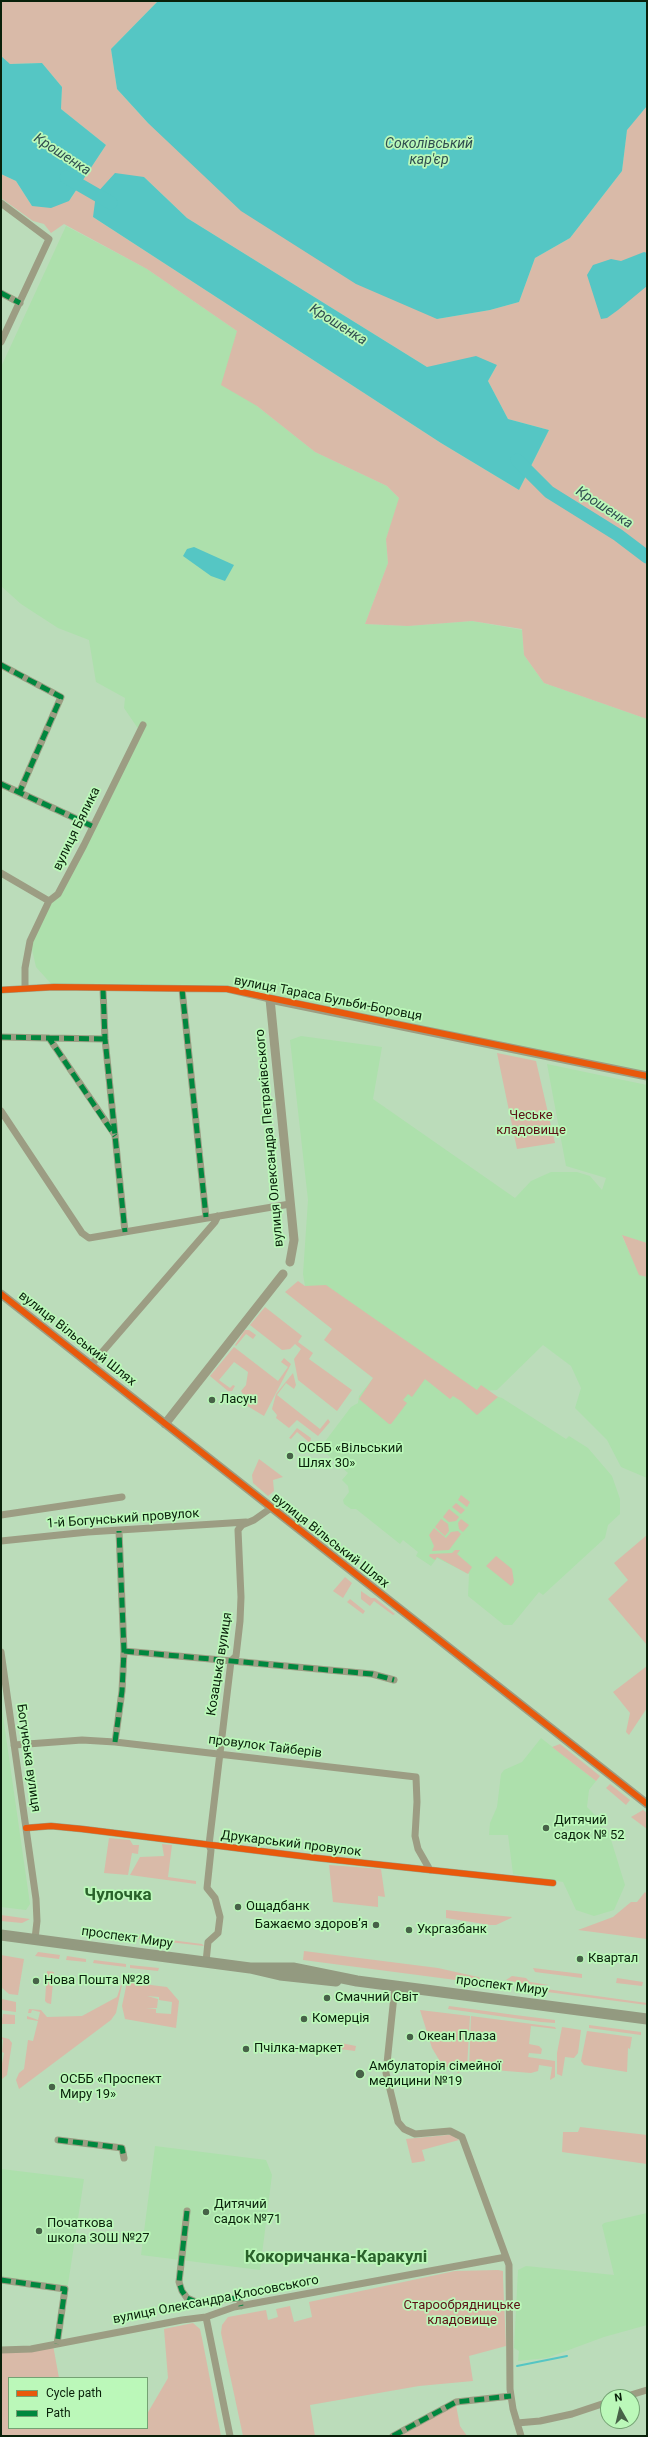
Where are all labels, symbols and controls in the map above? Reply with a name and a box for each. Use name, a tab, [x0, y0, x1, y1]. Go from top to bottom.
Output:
water label: Крошенка	[30, 130, 94, 180]
water label: Соколівський кар'єр	[385, 136, 473, 168]
water label: Крошенка	[306, 301, 370, 349]
water label: Крошенка	[572, 483, 636, 533]
street label: вулиця Бялика	[50, 785, 104, 873]
street label: вулиця Тараса Бульби-Боровця	[233, 973, 423, 1025]
street label: вулиця Олександра Петраківського	[253, 1028, 287, 1248]
park label: Чеське кладовище	[496, 1108, 566, 1139]
street label: вулиця Вільський Шлях	[15, 1288, 139, 1390]
place label: Ласун	[220, 1392, 257, 1408]
marker: Ласун	[207, 1395, 217, 1405]
place label: ОСББ «Вільський Шлях 30»	[298, 1441, 403, 1472]
marker: ОСББ «Вільський Шлях 30»	[285, 1451, 295, 1461]
street label: вулиця Вільський Шлях	[268, 1490, 392, 1592]
street label: 1-й Богунський провулок	[46, 1506, 200, 1532]
street label: Козацька вулиця	[204, 1611, 236, 1717]
street label: Богунська вулиця	[13, 1703, 43, 1813]
street label: провулок Тайберів	[207, 1732, 323, 1762]
place label: Дитячий садок № 52	[554, 1813, 625, 1844]
marker: Дитячий садок № 52	[541, 1823, 551, 1833]
street label: Друкарський провулок	[220, 1828, 362, 1860]
district label: Чулочка	[84, 1886, 152, 1906]
place label: Ощадбанк	[246, 1899, 309, 1915]
marker: Ощадбанк	[233, 1902, 243, 1912]
place label: Бажаємо здоровʼя	[255, 1917, 368, 1933]
marker: Бажаємо здоровʼя	[371, 1920, 381, 1930]
place label: Укргазбанк	[417, 1922, 487, 1938]
street label: проспект Миру	[80, 1924, 174, 1952]
marker: Укргазбанк	[404, 1925, 414, 1935]
place label: Квартал	[588, 1951, 638, 1967]
marker: Квартал	[575, 1954, 585, 1964]
place label: Нова Пошта №28	[44, 1973, 150, 1989]
street label: проспект Миру	[455, 1973, 549, 1999]
marker: Нова Пошта №28	[31, 1976, 41, 1986]
place label: Смачний Світ	[335, 1990, 418, 2006]
marker: Смачний Світ	[322, 1993, 332, 2003]
place label: Комерція	[312, 2011, 369, 2027]
marker: Комерція	[299, 2014, 309, 2024]
place label: Океан Плаза	[418, 2029, 496, 2045]
marker: Океан Плаза	[405, 2032, 415, 2042]
place label: Пчілка-маркет	[254, 2041, 343, 2057]
marker: Пчілка-маркет	[241, 2044, 251, 2054]
place label: Амбулаторія сімейної медицини №19	[369, 2059, 501, 2090]
marker: Амбулаторія сімейної медицини №19	[354, 2068, 366, 2080]
place label: ОСББ «Проспект Миру 19»	[60, 2072, 162, 2103]
marker: ОСББ «Проспект Миру 19»	[47, 2082, 57, 2092]
place label: Дитячий садок №71	[214, 2197, 281, 2228]
marker: Дитячий садок №71	[201, 2207, 211, 2217]
place label: Початкова школа ЗОШ №27	[47, 2216, 150, 2247]
marker: Початкова школа ЗОШ №27	[34, 2226, 44, 2236]
district label: Кокоричанка-Каракулі	[245, 2248, 427, 2268]
street label: вулиця Олександра Клосовського	[112, 2272, 320, 2328]
park label: Старообрядницьке кладовище	[404, 2298, 520, 2329]
legend	[8, 2377, 148, 2429]
text: Cycle path	[46, 2386, 102, 2400]
north arrow	[600, 2389, 640, 2429]
text: N	[614, 2391, 623, 2405]
text: Path	[46, 2406, 71, 2420]

